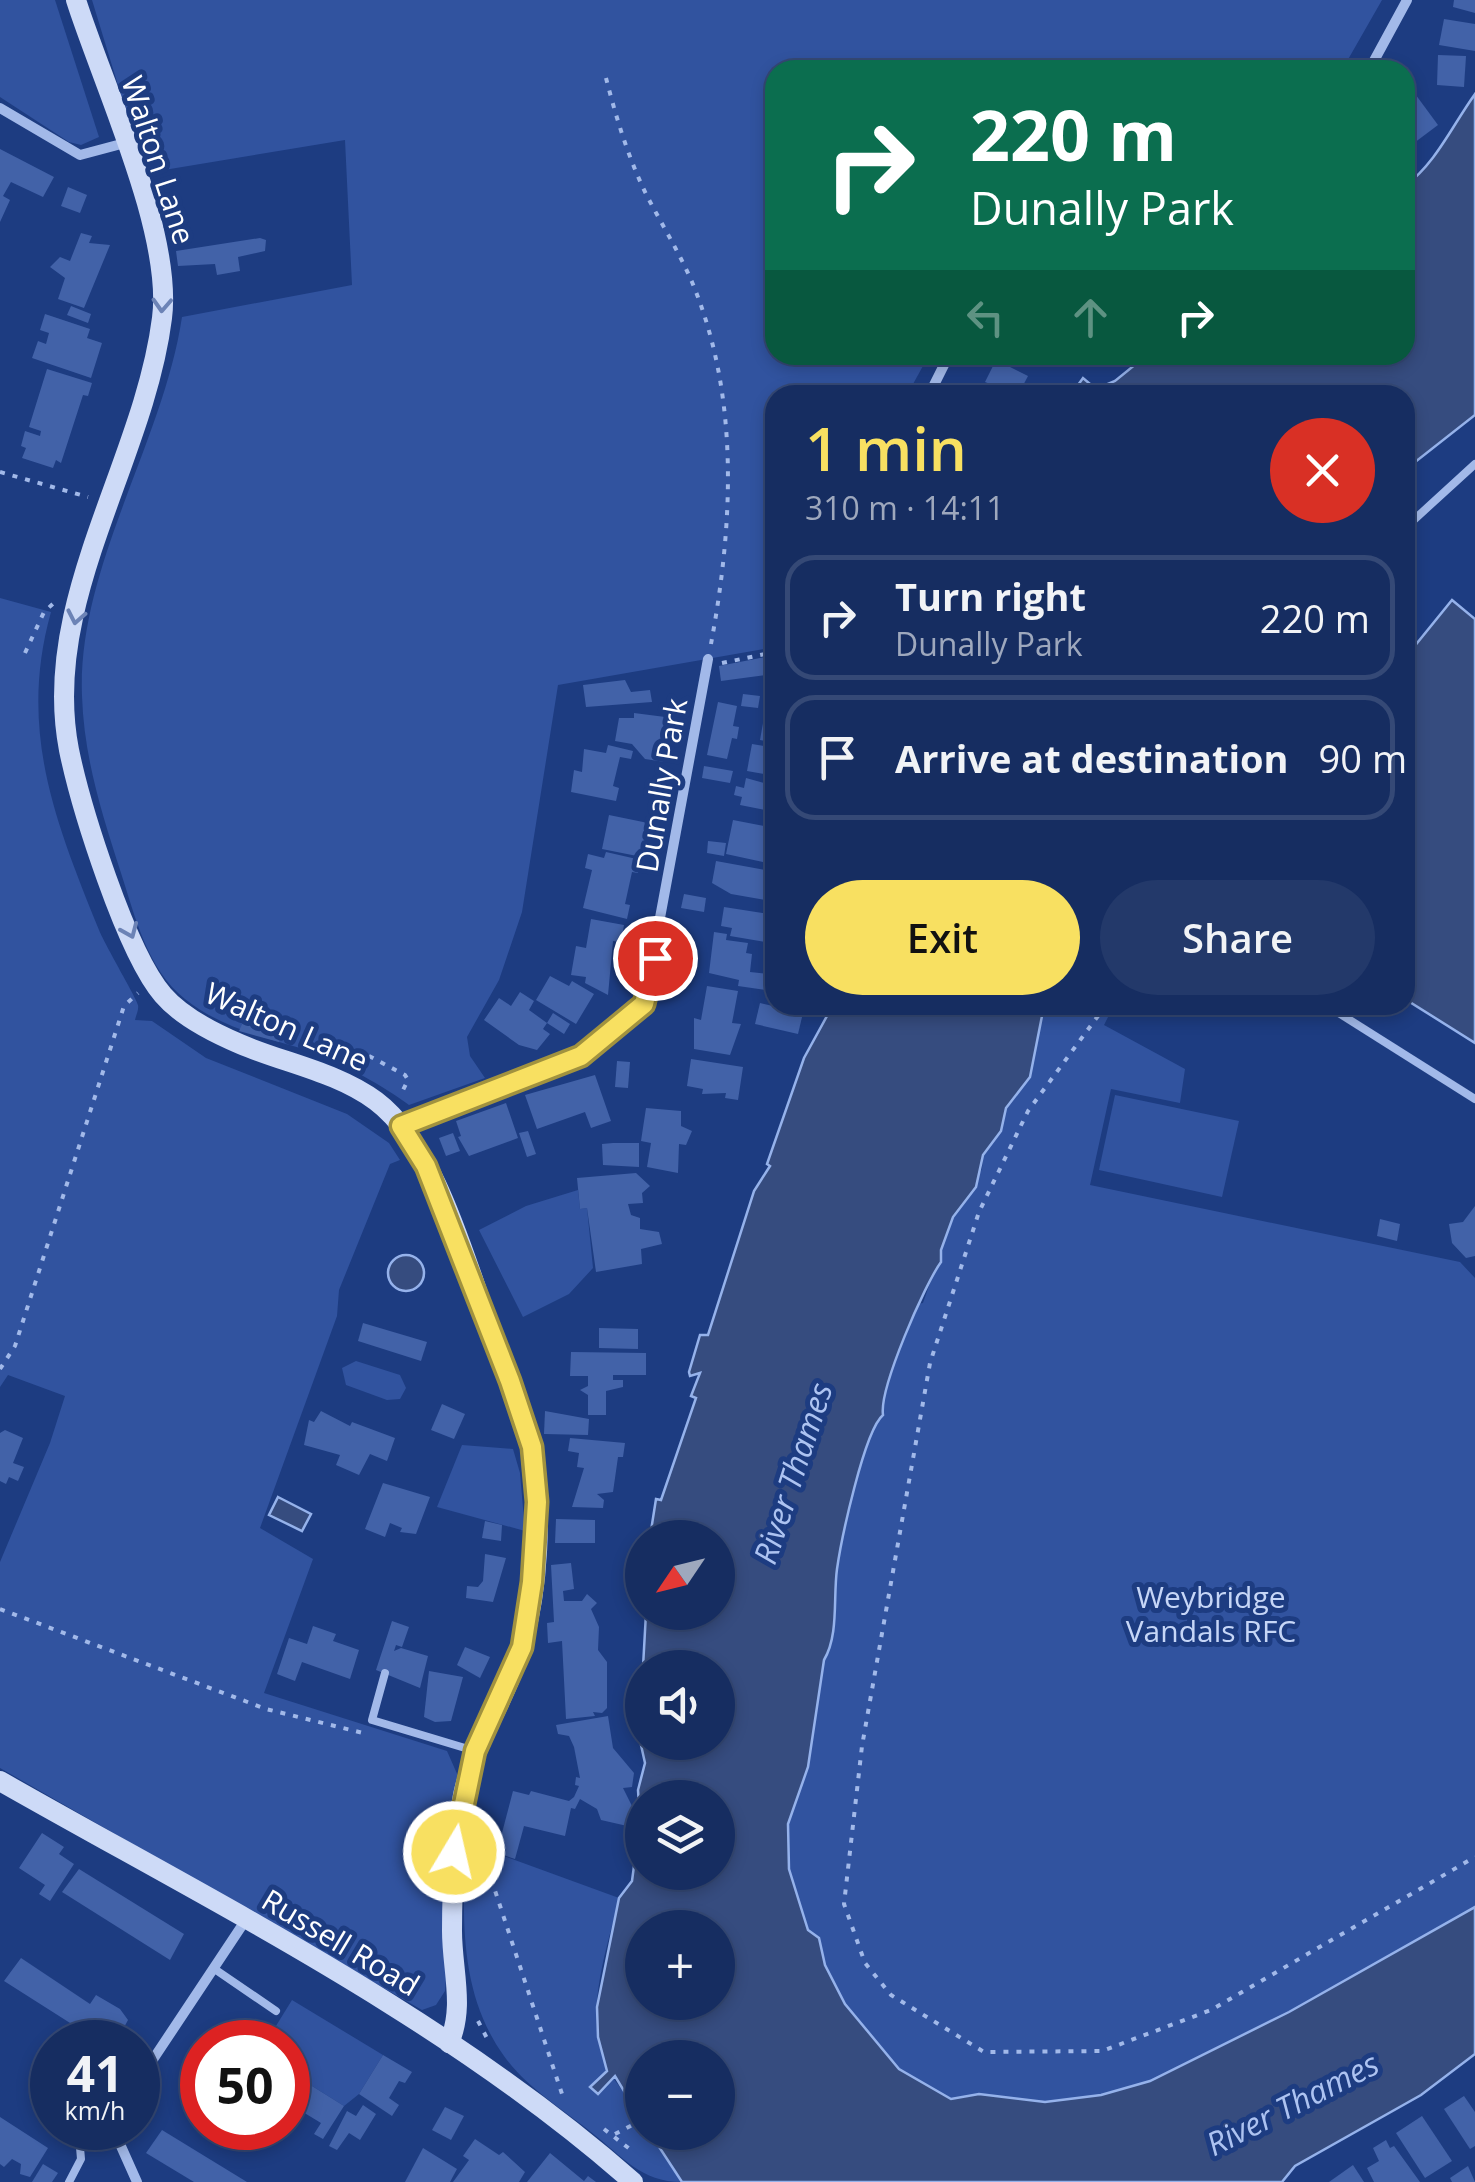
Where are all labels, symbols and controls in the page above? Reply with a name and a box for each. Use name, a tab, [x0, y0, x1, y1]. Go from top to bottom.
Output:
street label: Walton Lane	[113, 71, 205, 249]
text: 220 m	[970, 86, 1177, 182]
icon: right	[805, 100, 935, 230]
text: Dunally Park	[970, 177, 1234, 238]
icon: left	[958, 290, 1013, 345]
icon: ahead	[1063, 290, 1118, 345]
icon: right	[1168, 290, 1223, 345]
one-way arrow	[152, 297, 173, 313]
text: 1 min	[805, 407, 967, 489]
button: close	[1270, 418, 1375, 523]
text: 310 m · 14:11	[805, 486, 1004, 529]
text: Turn right	[895, 570, 1086, 622]
icon: right	[810, 590, 865, 645]
text: 220 m	[1260, 592, 1370, 644]
one-way arrow	[67, 609, 88, 626]
text: Dunally Park	[895, 622, 1083, 665]
street label: Dunally Park	[626, 695, 697, 875]
icon: arrive	[810, 730, 865, 785]
text: Arrive at destination	[895, 732, 1289, 784]
text: 90 m	[1319, 732, 1407, 784]
button: Exit	[805, 880, 1080, 995]
button: Share	[1100, 880, 1375, 995]
pin	[613, 916, 698, 1001]
one-way arrow	[118, 921, 138, 939]
icon: arrive	[628, 931, 683, 986]
street label: Walton Lane	[199, 972, 375, 1080]
water label: River Thames	[742, 1377, 842, 1569]
north arrow	[625, 1520, 735, 1630]
map controls	[625, 1520, 735, 2150]
park label: Weybridge Vandals RFC	[1126, 1576, 1296, 1651]
button: sound	[625, 1650, 735, 1760]
button: layers	[625, 1780, 735, 1890]
position arrow	[402, 1800, 506, 1904]
street label: Russell Road	[255, 1879, 427, 2005]
button: +	[625, 1910, 735, 2020]
speed limit sign: 50	[180, 2020, 310, 2150]
text: 41	[66, 2039, 124, 2107]
button: −	[625, 2040, 735, 2150]
water label: River Thames	[1198, 2041, 1386, 2165]
text: km/h	[65, 2093, 125, 2127]

